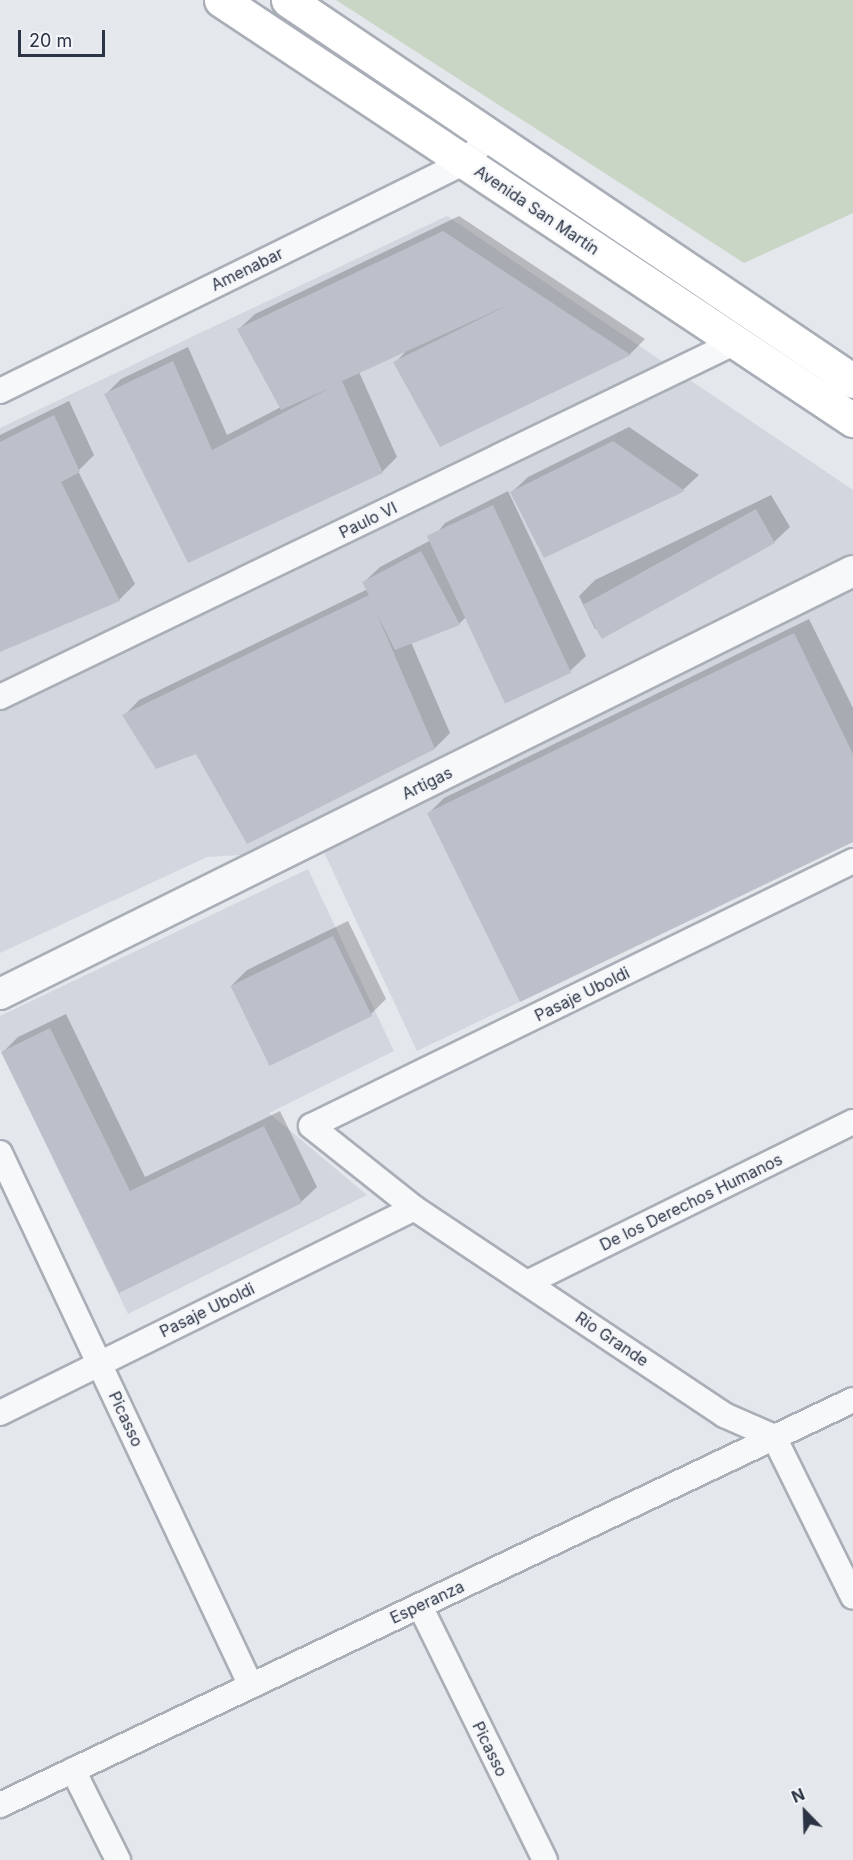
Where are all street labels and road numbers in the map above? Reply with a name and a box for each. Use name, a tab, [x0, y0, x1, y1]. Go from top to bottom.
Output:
street label: Avenida San Martín	[471, 161, 603, 259]
street label: Amenabar	[208, 243, 286, 295]
street label: Paulo VI	[336, 498, 400, 542]
street label: Artigas	[399, 763, 455, 803]
street label: Pasaje Uboldi	[531, 963, 633, 1025]
street label: De los Derechos Humanos	[597, 1149, 785, 1255]
street label: Pasaje Uboldi	[156, 1279, 258, 1341]
street label: Rio Grande	[572, 1308, 652, 1370]
street label: Picasso	[105, 1388, 147, 1450]
street label: Esperanza	[387, 1577, 467, 1627]
street label: Picasso	[468, 1718, 512, 1780]

